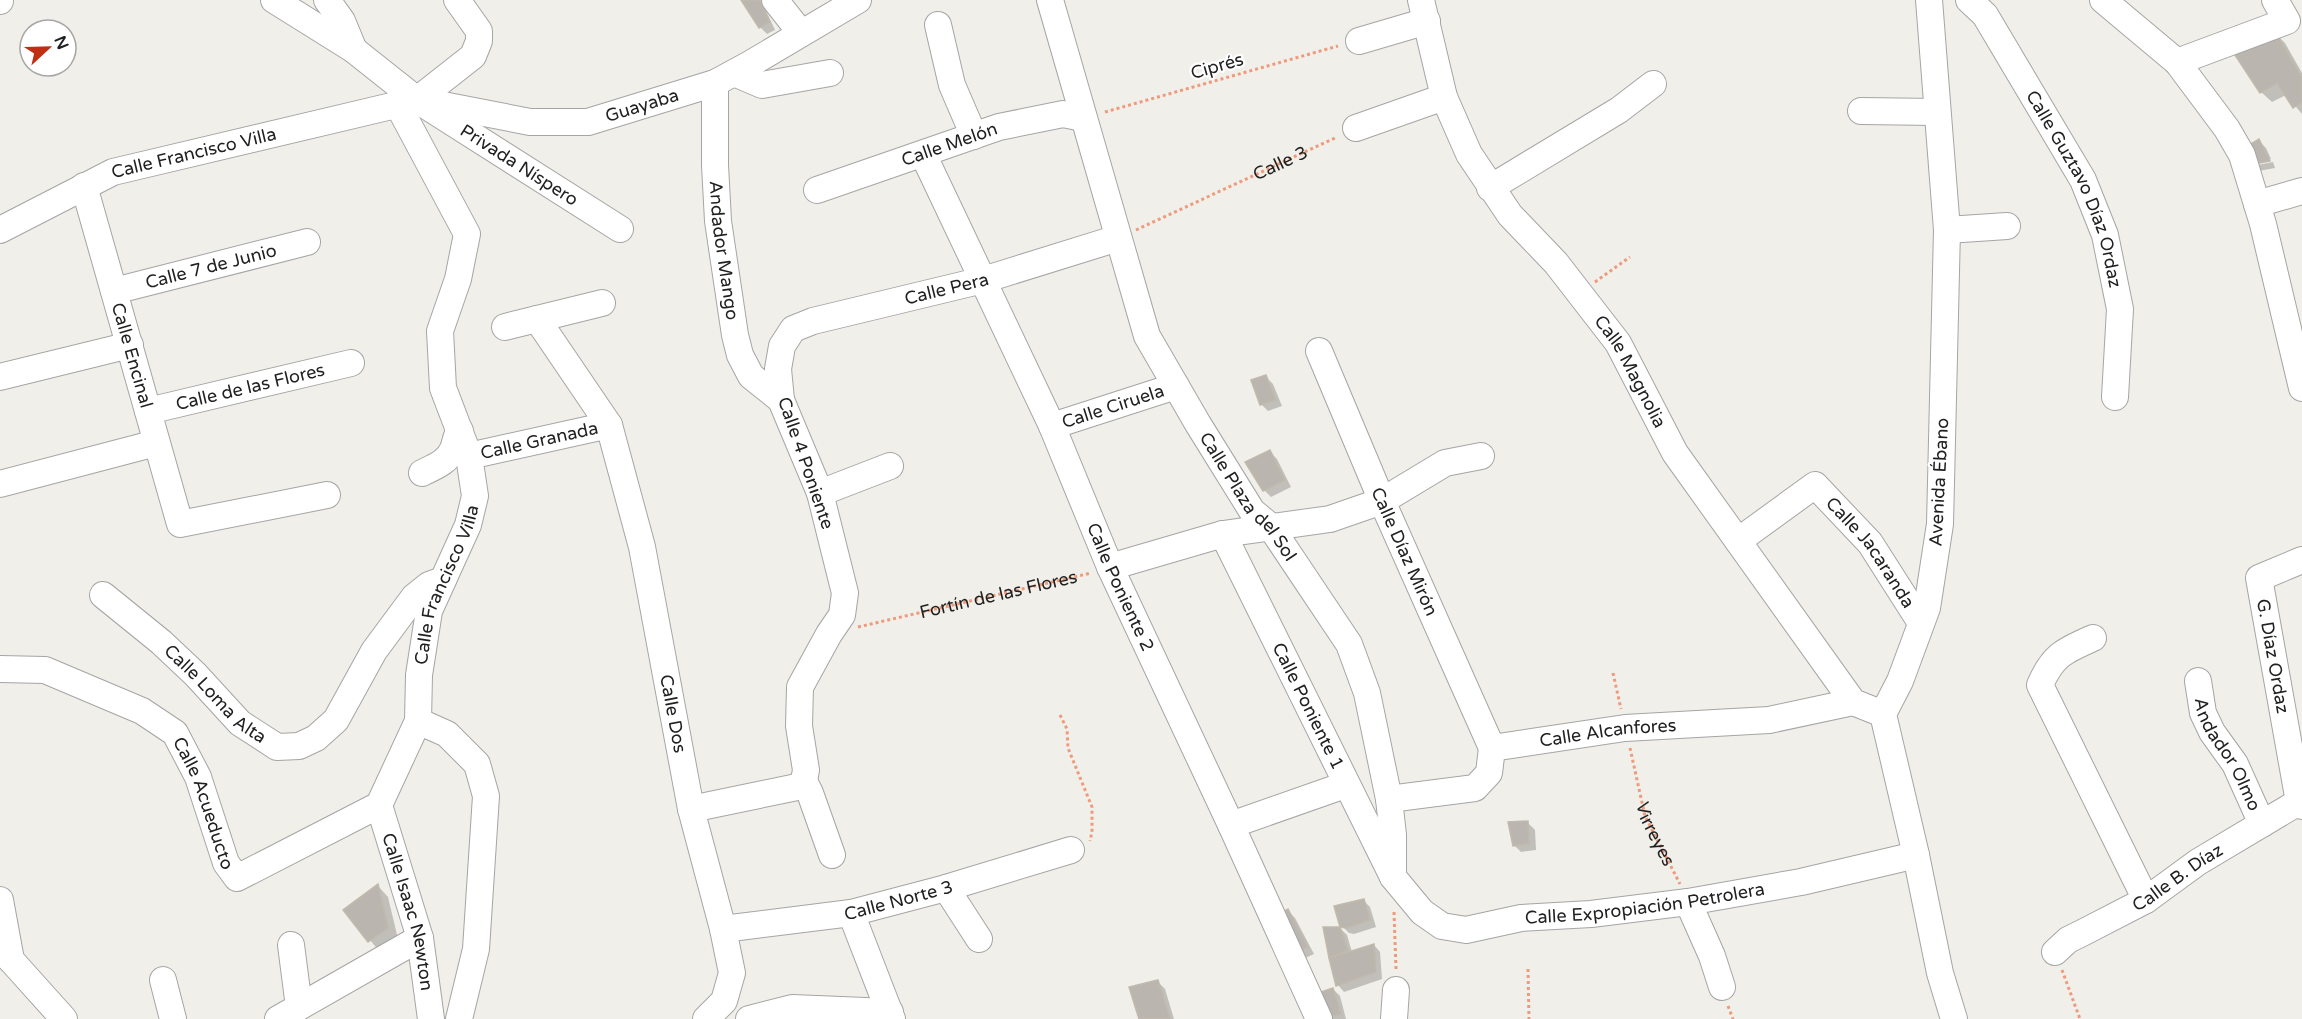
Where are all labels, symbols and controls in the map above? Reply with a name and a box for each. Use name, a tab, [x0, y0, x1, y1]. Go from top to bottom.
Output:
north arrow	[18, 18, 78, 78]
text: N	[49, 33, 73, 52]
street label: Ciprés	[1188, 48, 1246, 84]
street label: Guayaba	[603, 84, 681, 127]
street label: Calle Guztavo Díaz Ordaz	[2021, 86, 2126, 290]
street label: Calle Melón	[898, 117, 1000, 171]
street label: Privada Níspero	[456, 119, 582, 211]
street label: Calle Francisco Villa	[109, 123, 278, 183]
street label: Calle 3	[1249, 141, 1311, 185]
street label: Andador Mango	[705, 180, 744, 322]
street label: Calle 7 de Junio	[143, 239, 279, 294]
street label: Calle Pera	[902, 268, 991, 310]
street label: Calle Encinal	[107, 300, 157, 410]
street label: Calle Magnolia	[1590, 311, 1671, 432]
street label: Calle de las Flores	[173, 359, 327, 415]
street label: Calle Ciruela	[1059, 380, 1167, 433]
street label: Calle 4 Poniente	[773, 394, 839, 532]
street label: Calle Granada	[478, 417, 600, 464]
street label: Avenida Ébano	[1925, 417, 1953, 547]
street label: Calle Plaza del Sol	[1195, 428, 1301, 565]
street label: Calle Díaz Mirón	[1366, 484, 1443, 619]
street label: Calle Jacaranda	[1821, 492, 1920, 612]
street label: Calle Francisco Villa	[410, 503, 483, 666]
street label: Calle Poniente 2	[1082, 519, 1159, 655]
street label: Fortín de las Flores	[917, 566, 1079, 623]
street label: G. Díaz Ordaz	[2252, 597, 2294, 715]
street label: Calle Poniente 1	[1268, 639, 1349, 773]
street label: Calle Loma Alta	[160, 640, 270, 748]
street label: Calle Dos	[655, 673, 691, 755]
street label: Andador Olmo	[2190, 696, 2266, 814]
street label: Calle Alcanfores	[1538, 714, 1677, 752]
street label: Calle Acueducto	[168, 733, 238, 874]
street label: Virreyes	[1631, 800, 1680, 870]
street label: Calle Isaac Newton	[377, 830, 438, 992]
street label: Calle B. Díaz	[2129, 839, 2227, 916]
street label: Calle Norte 3	[843, 876, 955, 925]
street label: Calle Expropiación Petrolera	[1524, 878, 1766, 929]

